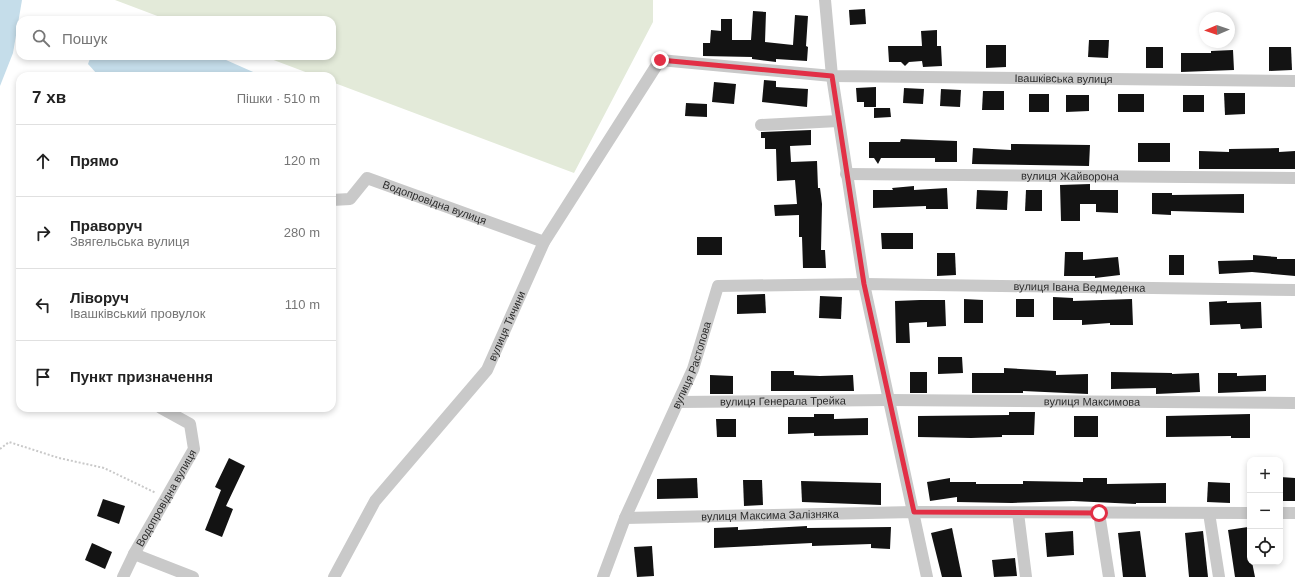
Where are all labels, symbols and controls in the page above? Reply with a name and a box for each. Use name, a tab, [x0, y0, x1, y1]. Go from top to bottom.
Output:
north arrow	[1199, 12, 1235, 48]
search box	[16, 16, 336, 60]
icon: search	[30, 27, 52, 49]
text: Пошук	[62, 30, 107, 47]
route end	[651, 51, 669, 69]
street label: Івашківська вулиця	[1015, 72, 1113, 85]
text: 7 хв	[32, 88, 66, 107]
text: Пішки · 510 m	[237, 91, 320, 106]
icon: ahead	[32, 150, 54, 172]
text: Прямо	[70, 152, 119, 169]
text: 120 m	[284, 153, 320, 168]
street label: вулиця Жайворона	[1021, 170, 1120, 182]
street label: Водопровідна вулиця	[381, 178, 488, 227]
text: Праворуч	[70, 217, 143, 234]
icon: right	[32, 222, 54, 244]
text: 280 m	[284, 225, 320, 240]
text: Звягельська вулиця	[70, 234, 190, 249]
street label: вулиця Івана Ведмеденка	[1014, 280, 1146, 294]
text: Ліворуч	[70, 289, 129, 306]
street label: вулиця Тичини	[486, 289, 527, 363]
icon: left	[32, 294, 54, 316]
text: 110 m	[285, 297, 320, 312]
text: Івашківський провулок	[70, 306, 205, 321]
street label: вулиця Растопова	[670, 319, 713, 411]
icon: arrive	[32, 366, 54, 388]
text: Пункт призначення	[70, 368, 213, 385]
street label: вулиця Генерала Трейка	[720, 394, 847, 408]
street label: вулиця Максимова	[1044, 395, 1141, 408]
street label: Водопровідна вулиця	[134, 447, 198, 549]
map controls	[1247, 457, 1283, 565]
button: +	[1247, 457, 1283, 493]
button: −	[1247, 493, 1283, 529]
route start	[1090, 504, 1108, 522]
street label: вулиця Максима Залізняка	[701, 508, 840, 522]
button: locate	[1247, 529, 1283, 565]

